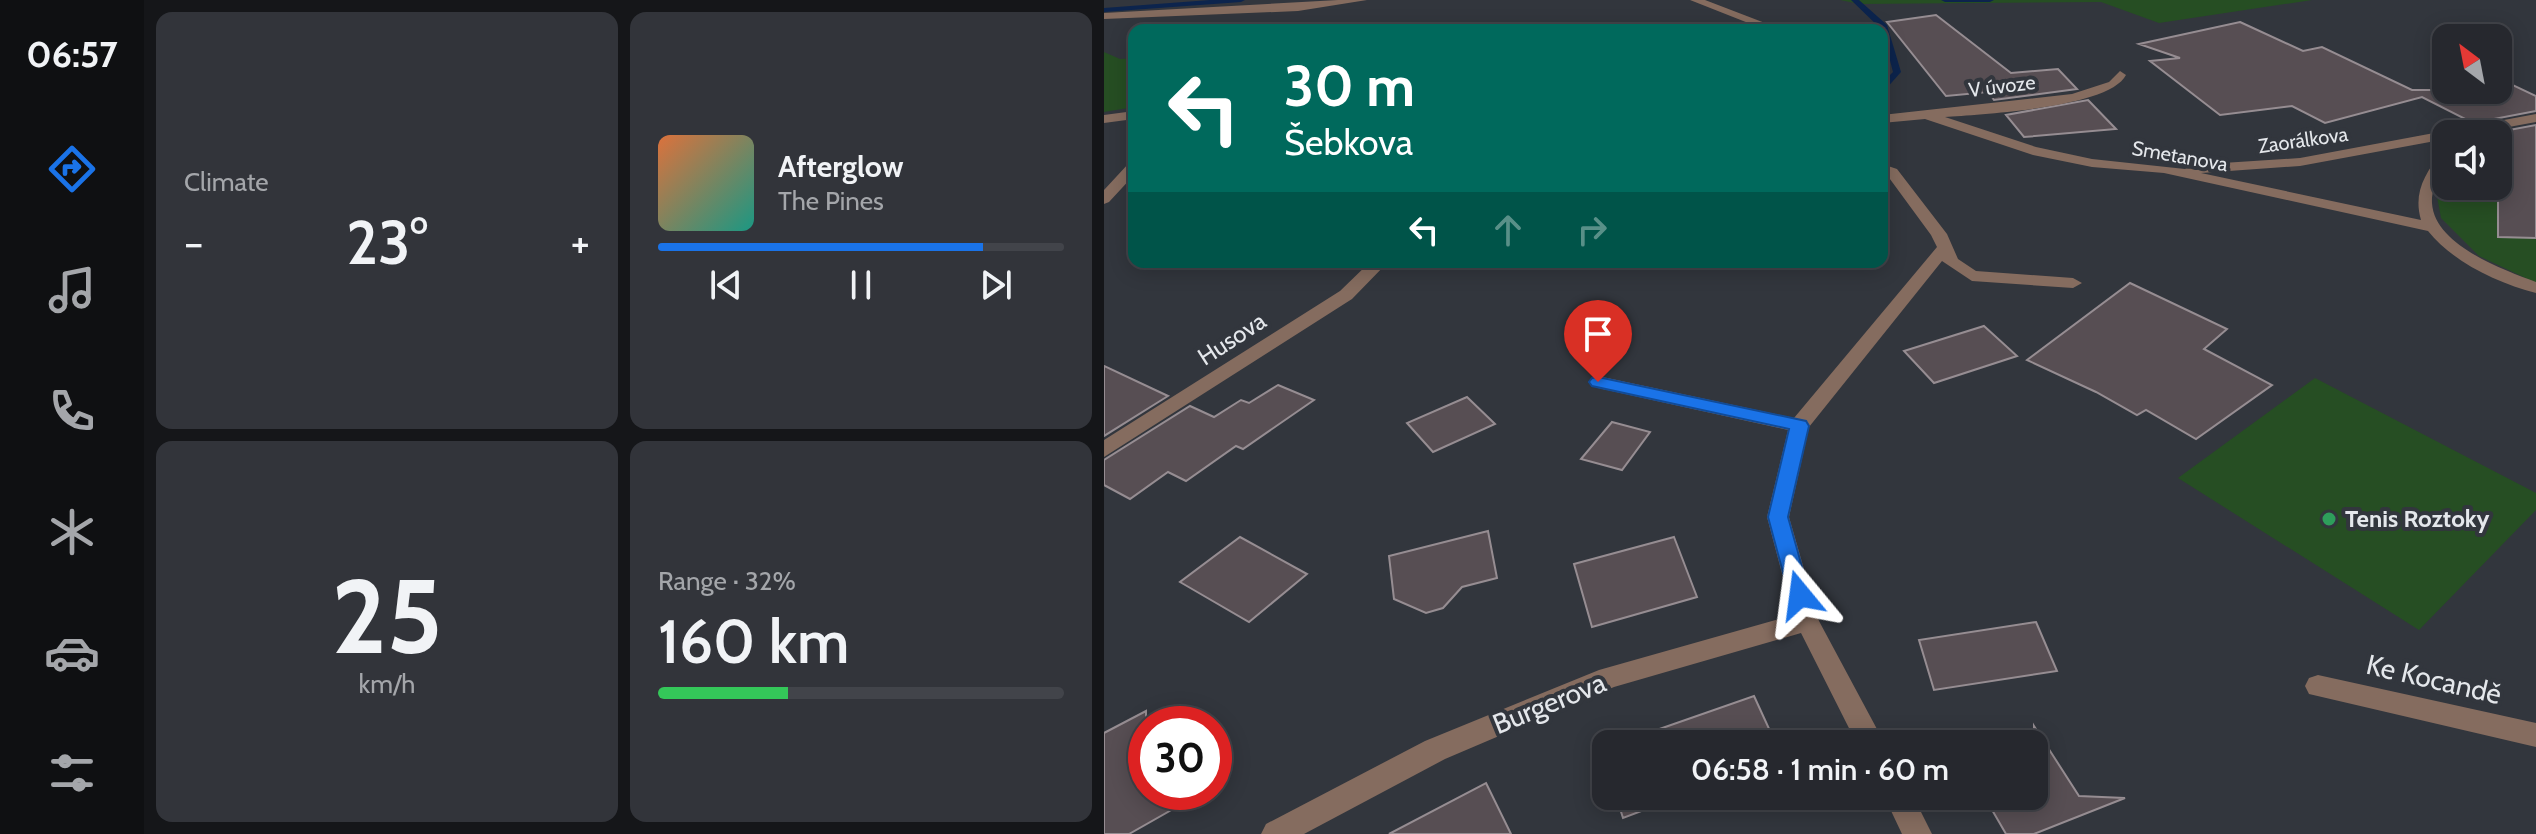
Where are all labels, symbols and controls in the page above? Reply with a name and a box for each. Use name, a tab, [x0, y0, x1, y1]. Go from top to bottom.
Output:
north arrow	[2432, 24, 2512, 104]
map controls	[2432, 24, 2512, 200]
text: 06:57	[26, 32, 118, 76]
text: 30 m	[1284, 52, 1415, 120]
icon: left	[1152, 56, 1256, 160]
street label: V úvoze	[1967, 70, 2037, 102]
text: Šebkova	[1284, 120, 1413, 164]
button: sound	[2432, 120, 2512, 200]
street label: Zaorálkova	[2256, 122, 2350, 158]
street label: Smetanova	[2130, 136, 2230, 176]
icon: directions	[44, 141, 100, 197]
text: Afterglow	[778, 148, 904, 185]
text: Climate	[184, 166, 269, 198]
text: The Pines	[778, 185, 884, 217]
text: 23°	[346, 206, 428, 279]
icon: left	[1402, 208, 1446, 252]
icon: ahead	[1486, 208, 1530, 252]
icon: right	[1570, 208, 1614, 252]
text: −	[184, 216, 203, 269]
text: +	[571, 216, 590, 269]
icon: music	[44, 262, 100, 318]
icon: previous	[704, 263, 748, 307]
icon: pause	[839, 263, 883, 307]
icon: next	[974, 263, 1018, 307]
pin	[1564, 300, 1632, 382]
street label: Husova	[1192, 306, 1272, 371]
icon: arrive	[1576, 312, 1620, 356]
icon: phone	[44, 383, 100, 439]
icon: climate	[44, 504, 100, 560]
place label: Tenis Roztoky	[2345, 504, 2489, 533]
marker: Tenis Roztoky	[2320, 510, 2338, 528]
text: 25	[332, 553, 442, 679]
position arrow	[1758, 553, 1842, 637]
text: Range · 32%	[658, 565, 796, 597]
text: 160 km	[658, 605, 849, 678]
icon: car	[44, 625, 100, 681]
street label: Ke Kocandě	[2363, 647, 2505, 711]
street label: Burgerova	[1488, 665, 1611, 741]
text: km/h	[359, 668, 415, 700]
speed limit sign: 30	[1128, 706, 1232, 810]
icon: filters	[44, 745, 100, 801]
text: 06:58 · 1 min · 60 m	[1691, 751, 1949, 788]

